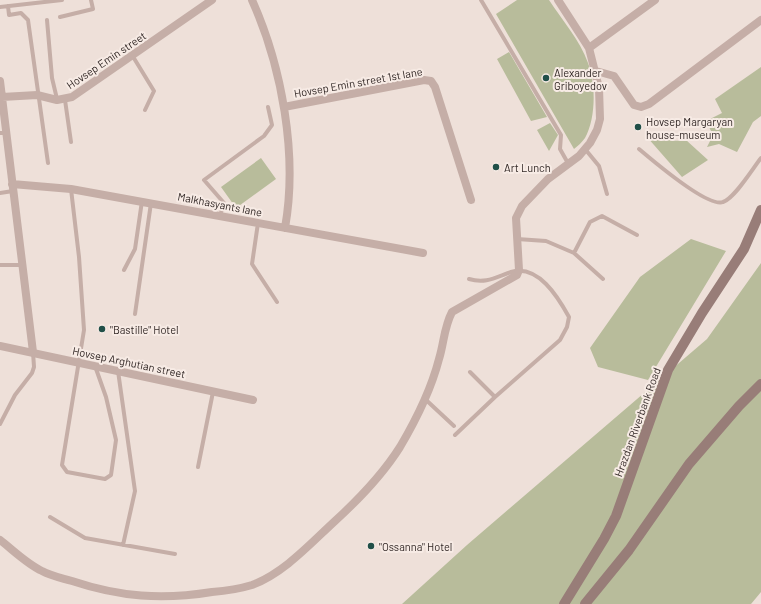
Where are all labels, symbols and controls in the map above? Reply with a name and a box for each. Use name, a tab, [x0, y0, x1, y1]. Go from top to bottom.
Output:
street label: Hovsep Emin street	[64, 29, 148, 91]
street label: Hovsep Emin street 1st lane	[293, 64, 423, 100]
place label: Alexander Griboyedov	[554, 66, 607, 92]
marker: Alexander Griboyedov	[541, 73, 551, 83]
place label: Hovsep Margaryan house-museum	[646, 115, 733, 141]
marker: Hovsep Margaryan house-museum	[633, 122, 643, 132]
place label: Art Lunch	[504, 161, 551, 174]
marker: Art Lunch	[491, 162, 501, 172]
street label: Malkhasyants lane	[177, 189, 264, 219]
place label: "Bastille" Hotel	[110, 323, 179, 336]
marker: "Bastille" Hotel	[97, 324, 107, 334]
street label: Hovsep Arghutian street	[71, 344, 187, 380]
street label: Hrazdan Riverbank Road	[611, 366, 663, 478]
place label: "Ossanna" Hotel	[379, 540, 452, 553]
marker: "Ossanna" Hotel	[366, 541, 376, 551]

